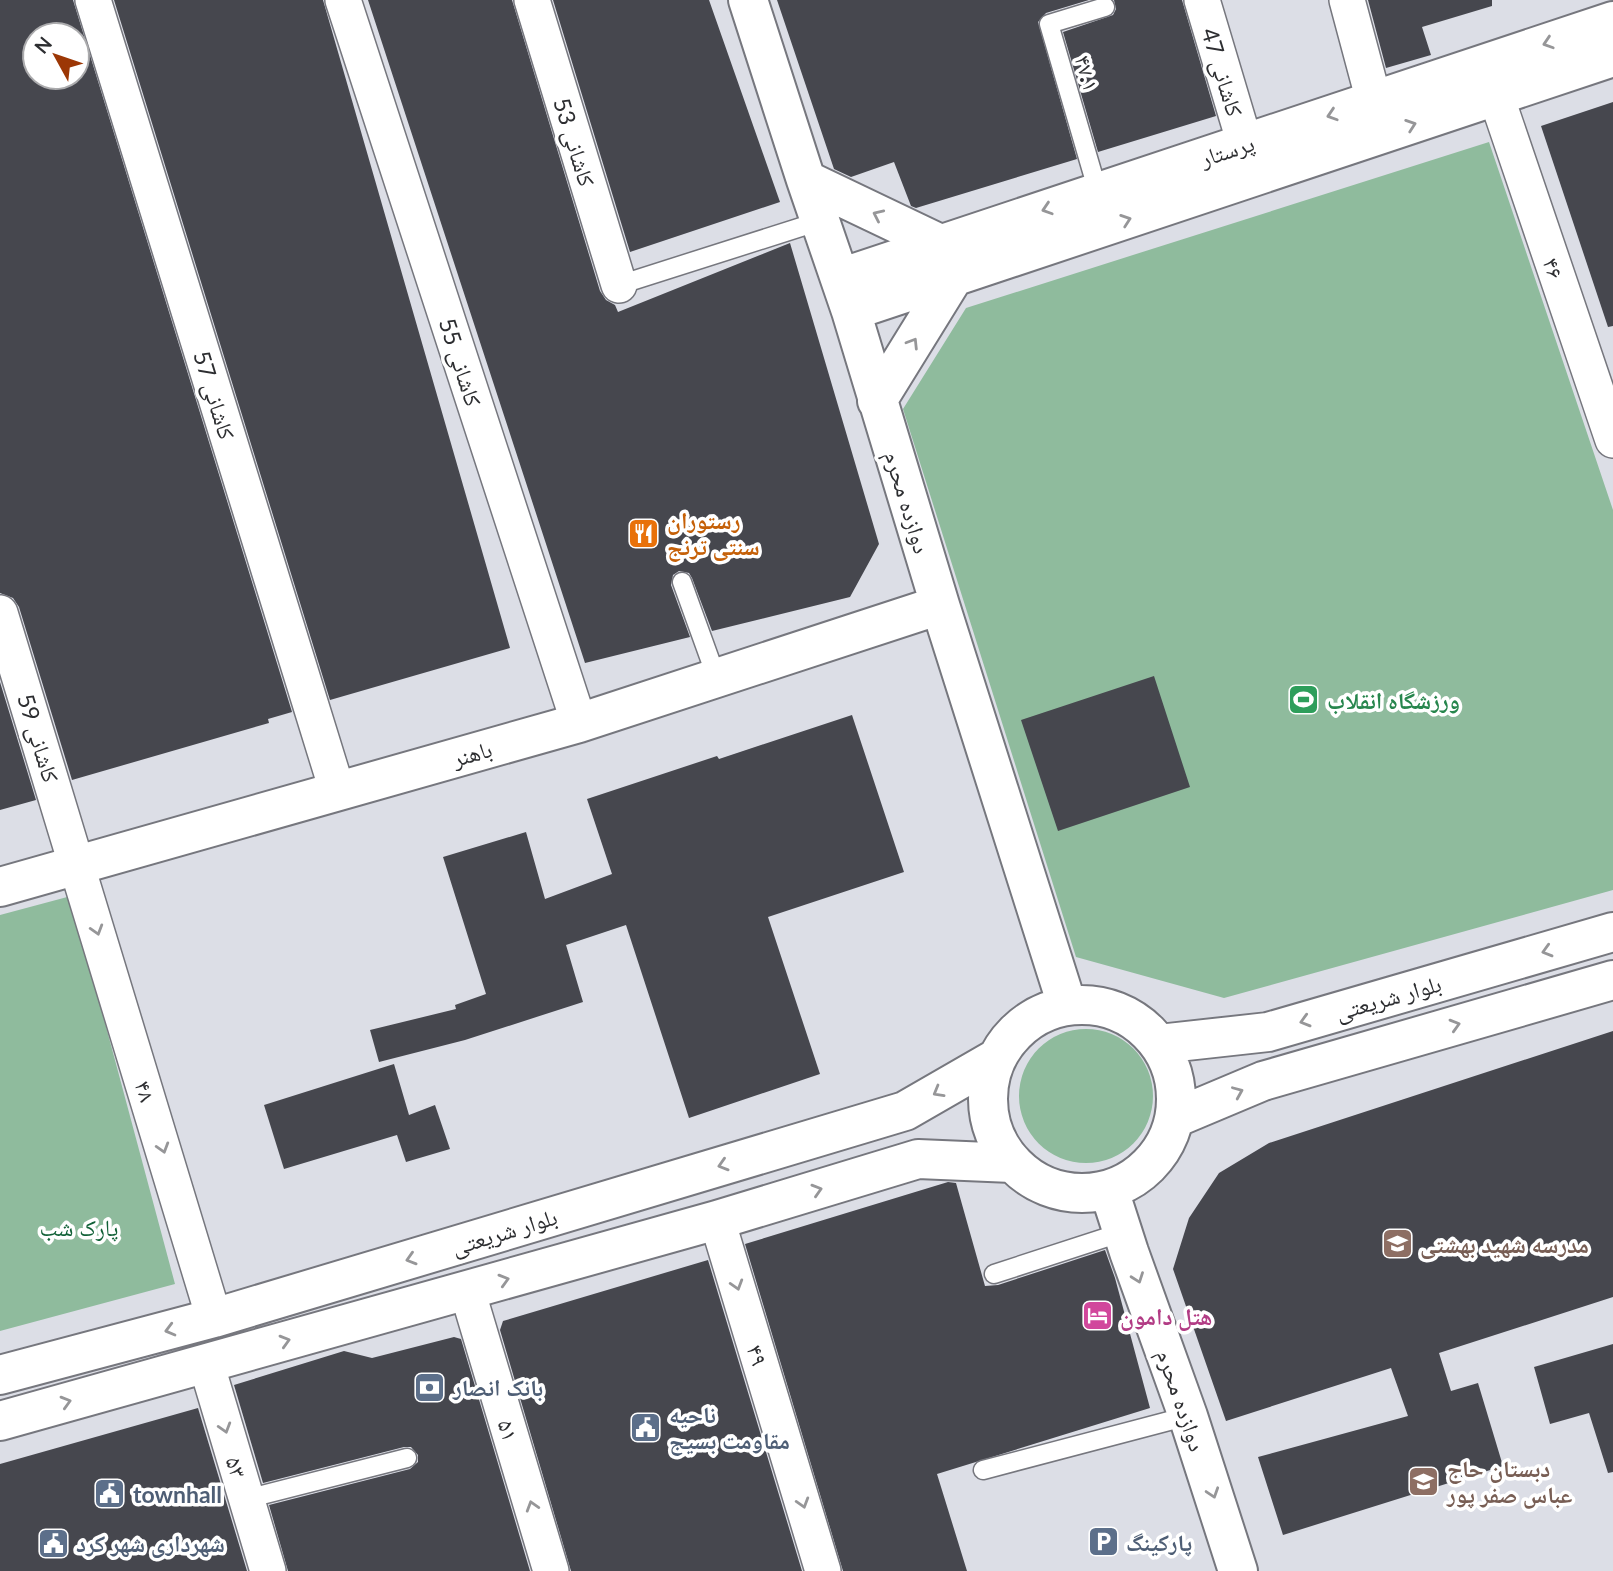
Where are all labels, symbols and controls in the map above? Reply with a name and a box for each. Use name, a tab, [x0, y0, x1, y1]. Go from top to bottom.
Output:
north arrow	[21, 21, 91, 91]
street label: کاشانی 47	[1195, 24, 1250, 120]
text: N	[29, 32, 56, 58]
one-way arrow	[1543, 35, 1555, 49]
street label: ۴۷.۱	[1070, 52, 1106, 94]
street label: کاشانی 53	[547, 94, 602, 190]
one-way arrow	[1327, 107, 1339, 121]
one-way arrow	[1405, 118, 1417, 133]
street label: پرستار	[1195, 128, 1258, 173]
one-way arrow	[1041, 201, 1053, 215]
one-way arrow	[873, 209, 885, 223]
one-way arrow	[1119, 214, 1131, 228]
street label: ۴۶	[1537, 254, 1571, 282]
street label: کاشانی 55	[433, 314, 489, 410]
one-way arrow	[905, 338, 918, 351]
street label: کاشانی 57	[187, 347, 242, 443]
street label: دوازده محرم	[876, 447, 937, 558]
place label: رستوران سنتی ترنج	[667, 506, 760, 562]
restaurant icon: رستوران سنتی ترنج	[627, 516, 661, 550]
sports icon: ورزشگاه انقلاب	[1287, 683, 1321, 717]
place label: ورزشگاه انقلاب	[1327, 686, 1460, 715]
street label: کاشانی 59	[11, 690, 66, 786]
street label: باهنر	[448, 734, 495, 773]
one-way arrow	[89, 923, 104, 935]
one-way arrow	[1542, 943, 1554, 957]
street label: بلوار شریعتی	[1332, 969, 1444, 1026]
one-way arrow	[1300, 1013, 1312, 1027]
one-way arrow	[1449, 1019, 1461, 1034]
street label: ۴۸	[130, 1077, 162, 1105]
one-way arrow	[932, 1084, 945, 1097]
one-way arrow	[1231, 1086, 1243, 1100]
one-way arrow	[154, 1141, 169, 1153]
one-way arrow	[718, 1157, 730, 1172]
one-way arrow	[810, 1183, 822, 1198]
street label: بلوار شریعتی	[448, 1202, 560, 1261]
park label: پارک شب	[39, 1213, 119, 1242]
school or university icon: مدرسه شهید بهشتی	[1380, 1227, 1414, 1261]
place label: مدرسه شهید بهشتی	[1420, 1230, 1589, 1259]
one-way arrow	[406, 1250, 418, 1265]
one-way arrow	[1130, 1271, 1144, 1283]
one-way arrow	[498, 1273, 510, 1288]
one-way arrow	[729, 1279, 744, 1291]
hotel icon: هتل دامون	[1080, 1299, 1114, 1333]
place label: هتل دامون	[1120, 1302, 1212, 1331]
one-way arrow	[164, 1321, 176, 1336]
one-way arrow	[279, 1335, 291, 1349]
street label: ۴۹	[742, 1341, 774, 1369]
street label: دوازده محرم	[1149, 1345, 1212, 1456]
bank icon: بانک انصار	[413, 1370, 447, 1404]
place label: بانک انصار	[452, 1373, 543, 1402]
one-way arrow	[60, 1396, 72, 1411]
place label: ناحیه مقاومت بسیج	[669, 1400, 790, 1456]
public building icon: ناحیه مقاومت بسیج	[629, 1410, 663, 1444]
street label: ۵۱	[493, 1416, 525, 1444]
one-way arrow	[217, 1422, 232, 1434]
street label: ۵۳	[221, 1453, 253, 1481]
place label: دبستان حاج عباس صفر پور	[1446, 1454, 1573, 1509]
school or university icon: دبستان حاج عباس صفر پور	[1407, 1464, 1441, 1498]
public building icon: townhall	[93, 1477, 127, 1511]
place label: townhall	[133, 1480, 222, 1508]
one-way arrow	[1205, 1486, 1219, 1498]
one-way arrow	[794, 1497, 809, 1509]
one-way arrow	[525, 1500, 540, 1512]
parking icon: پارکینگ	[1086, 1525, 1120, 1559]
public building icon: شهرداری شهر کرد	[36, 1526, 70, 1560]
place label: پارکینگ	[1126, 1528, 1192, 1557]
place label: شهرداری شهر کرد	[76, 1529, 225, 1558]

